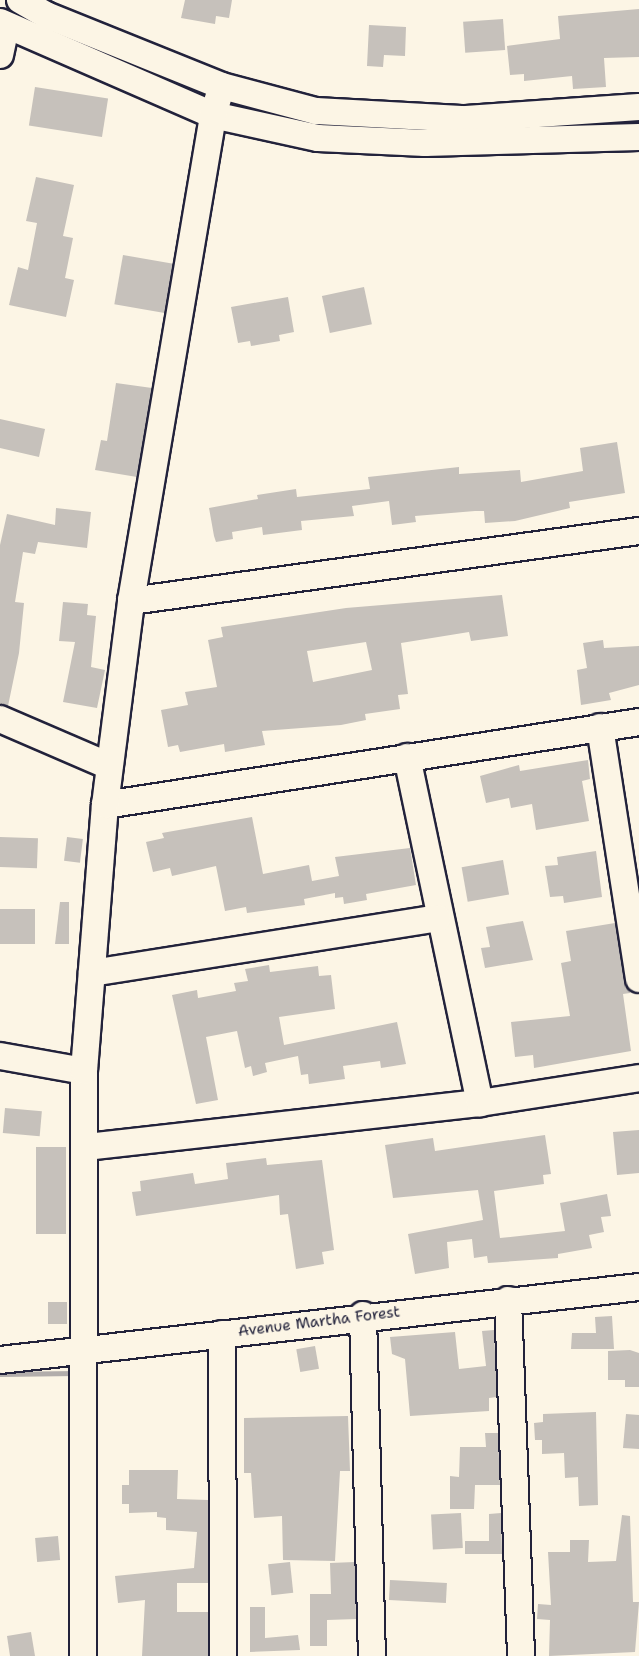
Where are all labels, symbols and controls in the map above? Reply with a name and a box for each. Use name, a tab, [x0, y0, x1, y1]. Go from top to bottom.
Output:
street label: Avenue Martha Forest	[237, 1303, 401, 1341]

